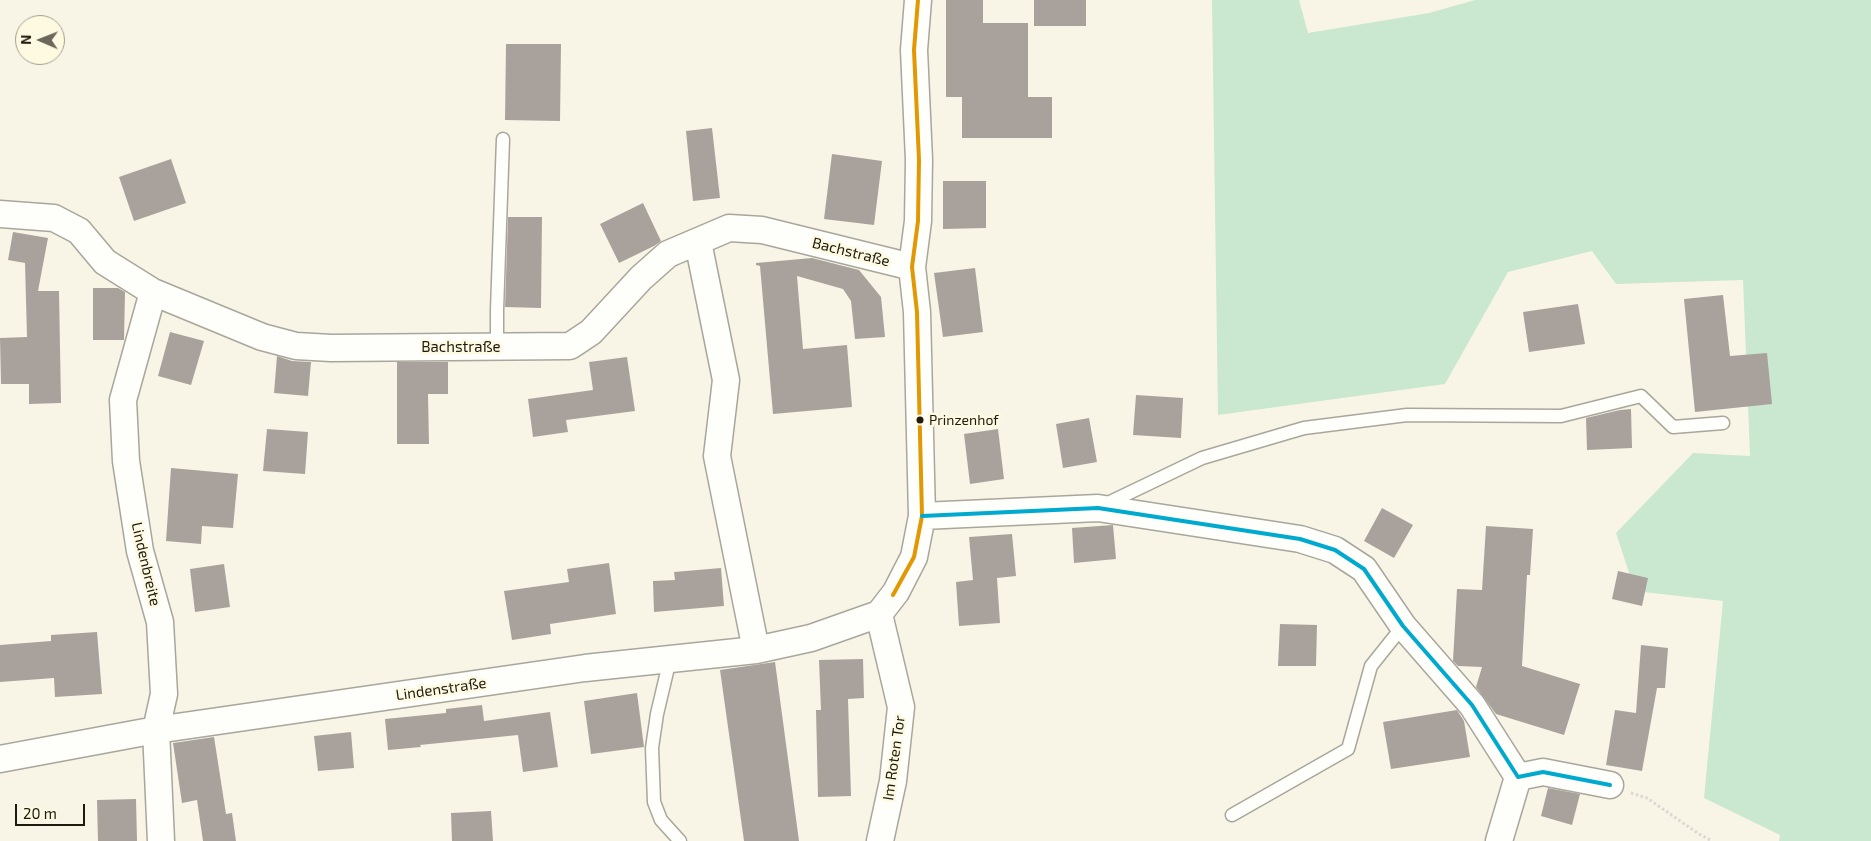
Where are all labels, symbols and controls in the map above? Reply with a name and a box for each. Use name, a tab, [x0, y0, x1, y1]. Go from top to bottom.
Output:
north arrow	[15, 15, 65, 65]
text: N	[17, 35, 34, 45]
street label: Bachstraße	[810, 234, 892, 270]
street label: Bachstraße	[421, 338, 501, 356]
place label: Prinzenhof	[929, 412, 999, 428]
marker: Prinzenhof	[915, 415, 925, 425]
street label: Lindenbreite	[128, 520, 164, 608]
street label: Lindenstraße	[395, 674, 487, 704]
street label: Im Roten Tor	[879, 714, 909, 802]
scale bar	[18, 794, 88, 826]
text: 20 m	[23, 804, 57, 822]

